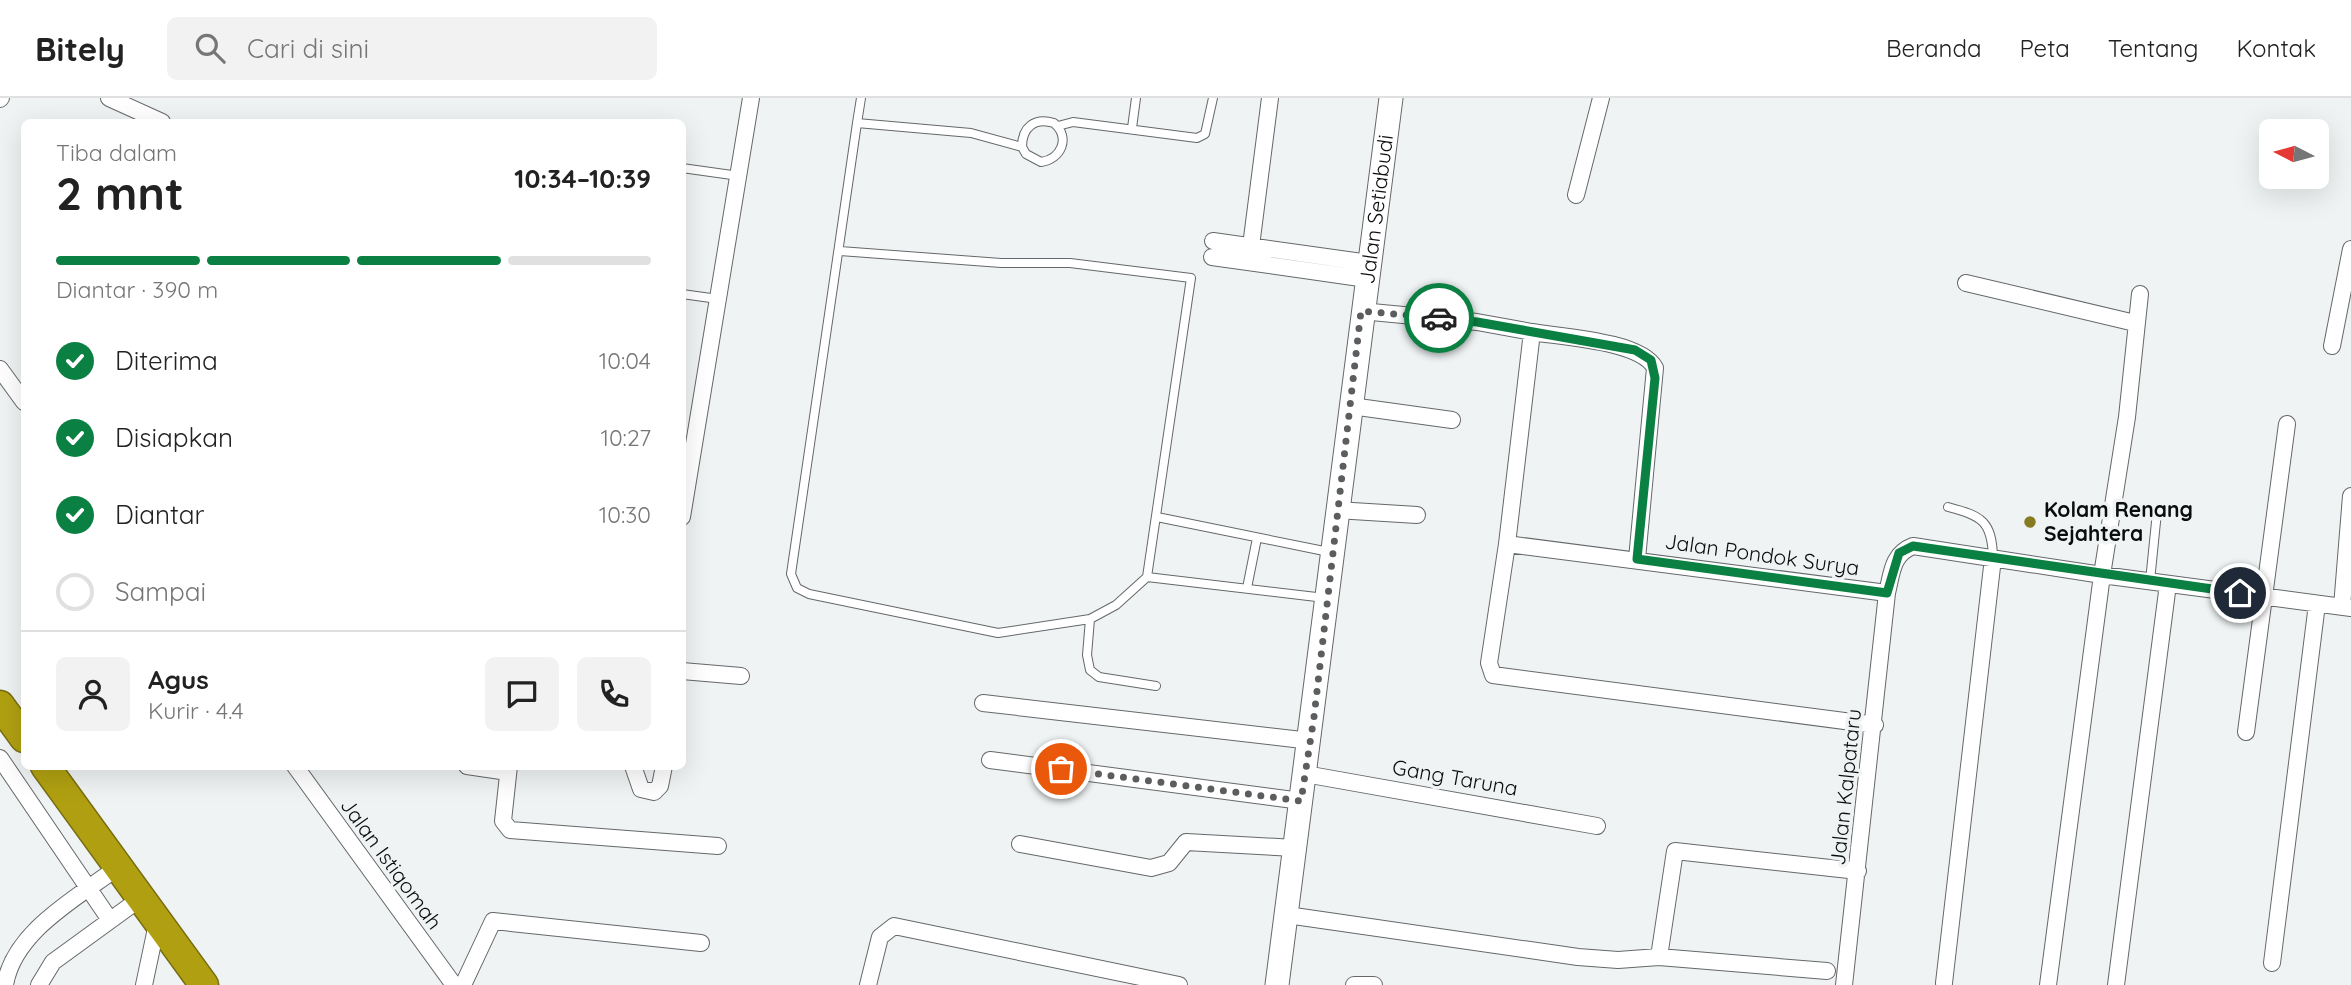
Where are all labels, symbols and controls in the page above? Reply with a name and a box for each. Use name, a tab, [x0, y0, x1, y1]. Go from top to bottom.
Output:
search box	[167, 17, 657, 80]
text: Bitely	[35, 28, 125, 69]
icon: search	[191, 29, 229, 67]
text: Cari di sini	[247, 32, 369, 65]
text: Beranda	[1886, 33, 1982, 63]
text: Peta	[2020, 33, 2070, 63]
text: Tentang	[2108, 33, 2198, 63]
text: Kontak	[2236, 33, 2316, 63]
north arrow	[2259, 119, 2329, 189]
map controls	[2259, 119, 2329, 189]
street label: Jalan Setiabudi	[1353, 133, 1398, 285]
text: Tiba dalam	[56, 138, 177, 167]
text: 10:34–10:39	[514, 162, 651, 195]
text: 2 mnt	[56, 164, 184, 222]
text: Diantar · 390 m	[56, 275, 218, 304]
courier	[1404, 283, 1474, 353]
icon: car	[1420, 299, 1458, 337]
icon: check	[56, 342, 94, 380]
text: Diterima	[115, 344, 218, 377]
text: 10:04	[599, 346, 651, 375]
icon: check	[56, 419, 94, 457]
text: Disiapkan	[115, 421, 233, 454]
text: 10:27	[600, 423, 651, 452]
icon: check	[56, 496, 94, 534]
place label: Kolam Renang Sejahtera	[2044, 496, 2193, 546]
text: Diantar	[115, 498, 205, 531]
text: 10:30	[599, 500, 651, 529]
marker: Kolam Renang Sejahtera	[2022, 514, 2038, 530]
street label: Jalan Pondok Surya	[1663, 527, 1861, 581]
pin	[2210, 563, 2270, 623]
icon: home	[2221, 574, 2259, 612]
text: Sampai	[115, 575, 206, 608]
button: person	[56, 657, 130, 731]
button: chat	[485, 657, 559, 731]
button: phone	[577, 657, 651, 731]
text: Agus	[148, 663, 209, 696]
text: Kurir · 4.4	[148, 696, 244, 725]
street label: Jalan Kalpataru	[1824, 707, 1866, 866]
pin	[1031, 739, 1091, 799]
icon: bag	[1042, 750, 1080, 788]
street label: Gang Taruna	[1390, 753, 1520, 801]
street label: Jalan Istiqomah	[335, 793, 448, 934]

